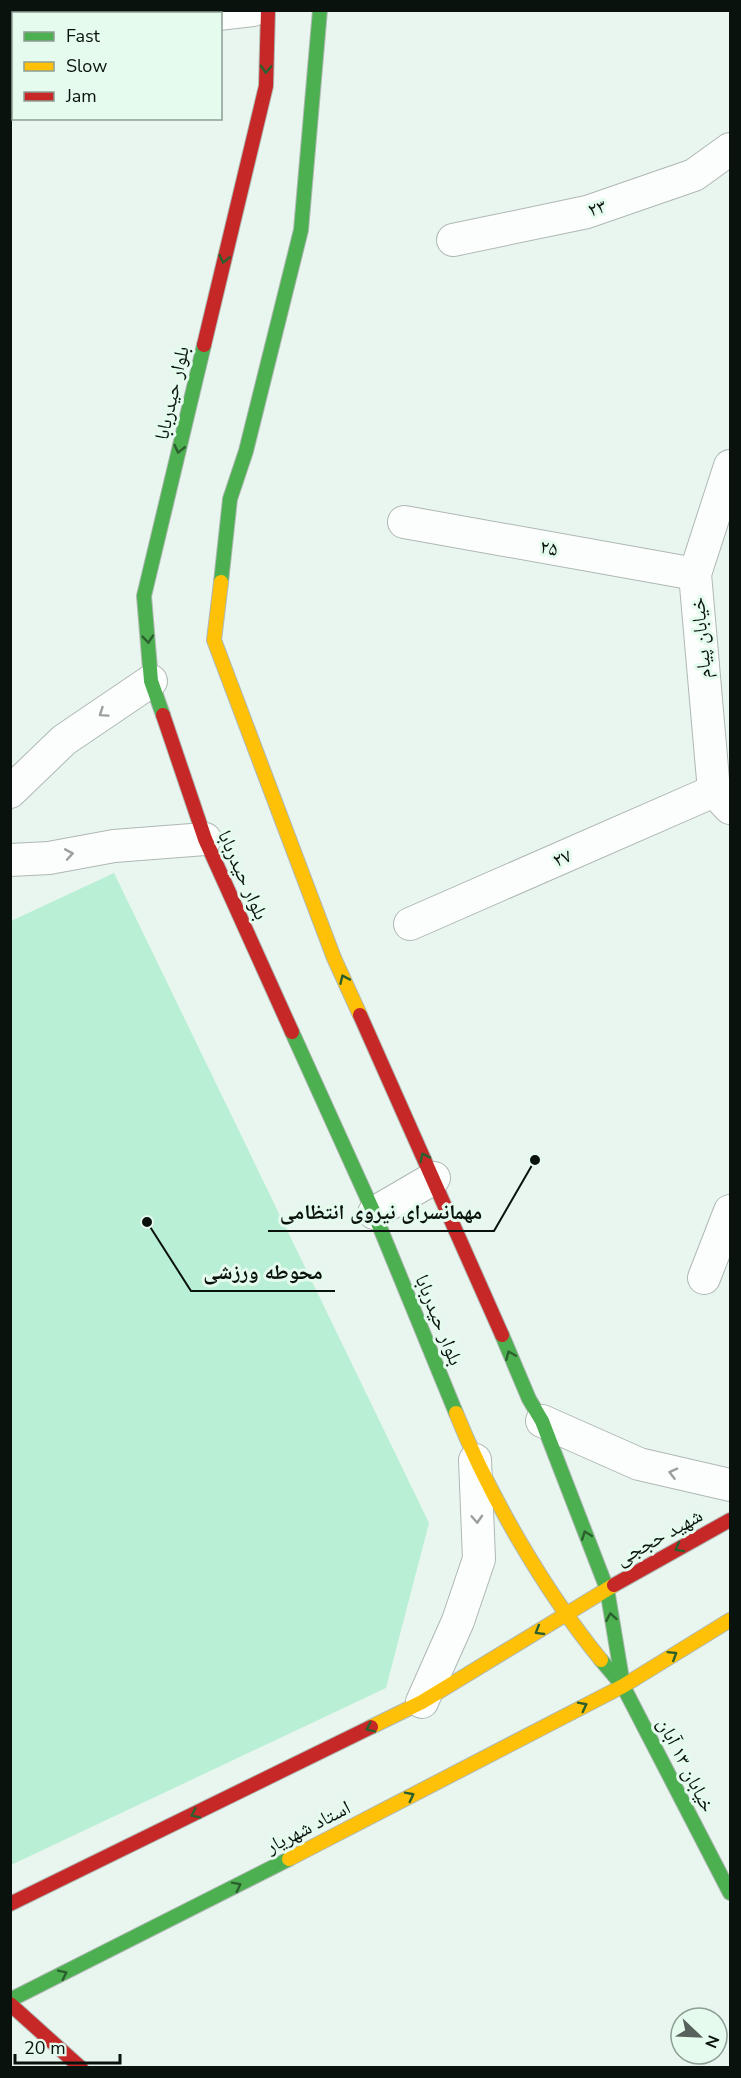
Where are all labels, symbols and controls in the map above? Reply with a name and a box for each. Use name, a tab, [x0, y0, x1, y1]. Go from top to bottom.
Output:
legend	[12, 12, 222, 120]
text: Fast	[66, 24, 101, 48]
text: Slow	[66, 54, 107, 78]
one-way arrow	[260, 64, 272, 73]
text: Jam	[65, 84, 97, 108]
street label: ۲۳	[584, 192, 610, 224]
one-way arrow	[219, 254, 232, 264]
street label: بلوار حیدربابا	[148, 343, 196, 443]
one-way arrow	[173, 444, 186, 454]
street label: ۲۵	[538, 533, 560, 563]
street label: خیابان پیام	[684, 596, 718, 680]
one-way arrow	[141, 635, 154, 644]
one-way arrow	[99, 706, 110, 717]
street label: بلوار حیدربابا	[211, 826, 275, 924]
street label: ۲۷	[548, 842, 576, 874]
one-way arrow	[64, 849, 73, 861]
one-way arrow	[339, 975, 351, 986]
one-way arrow	[419, 1153, 431, 1164]
callout: مهمانسرای نیروی انتظامی	[268, 1192, 494, 1231]
text: مهمانسرای نیروی انتظامی	[280, 1198, 482, 1226]
callout: محوطه ورزشی	[191, 1252, 335, 1291]
text: محوطه ورزشی	[203, 1258, 323, 1286]
street label: بلوار حیدربابا	[409, 1271, 469, 1369]
one-way arrow	[505, 1351, 517, 1362]
one-way arrow	[668, 1468, 678, 1481]
street label: شهید حججی	[611, 1502, 707, 1572]
one-way arrow	[471, 1514, 484, 1523]
one-way arrow	[580, 1530, 593, 1540]
one-way arrow	[675, 1541, 686, 1552]
one-way arrow	[605, 1612, 618, 1622]
one-way arrow	[535, 1624, 545, 1635]
one-way arrow	[667, 1651, 677, 1663]
one-way arrow	[577, 1702, 588, 1714]
street label: خیابان ۱۳ آبان	[651, 1713, 721, 1817]
one-way arrow	[365, 1720, 376, 1732]
one-way arrow	[404, 1792, 415, 1803]
street label: استاد شهریار	[260, 1794, 355, 1860]
one-way arrow	[190, 1806, 201, 1818]
one-way arrow	[231, 1882, 241, 1893]
one-way arrow	[57, 1969, 68, 1981]
north arrow	[669, 2006, 729, 2066]
scale bar	[15, 2027, 120, 2065]
text: N	[699, 2032, 724, 2051]
text: 20 m	[24, 2036, 66, 2060]

